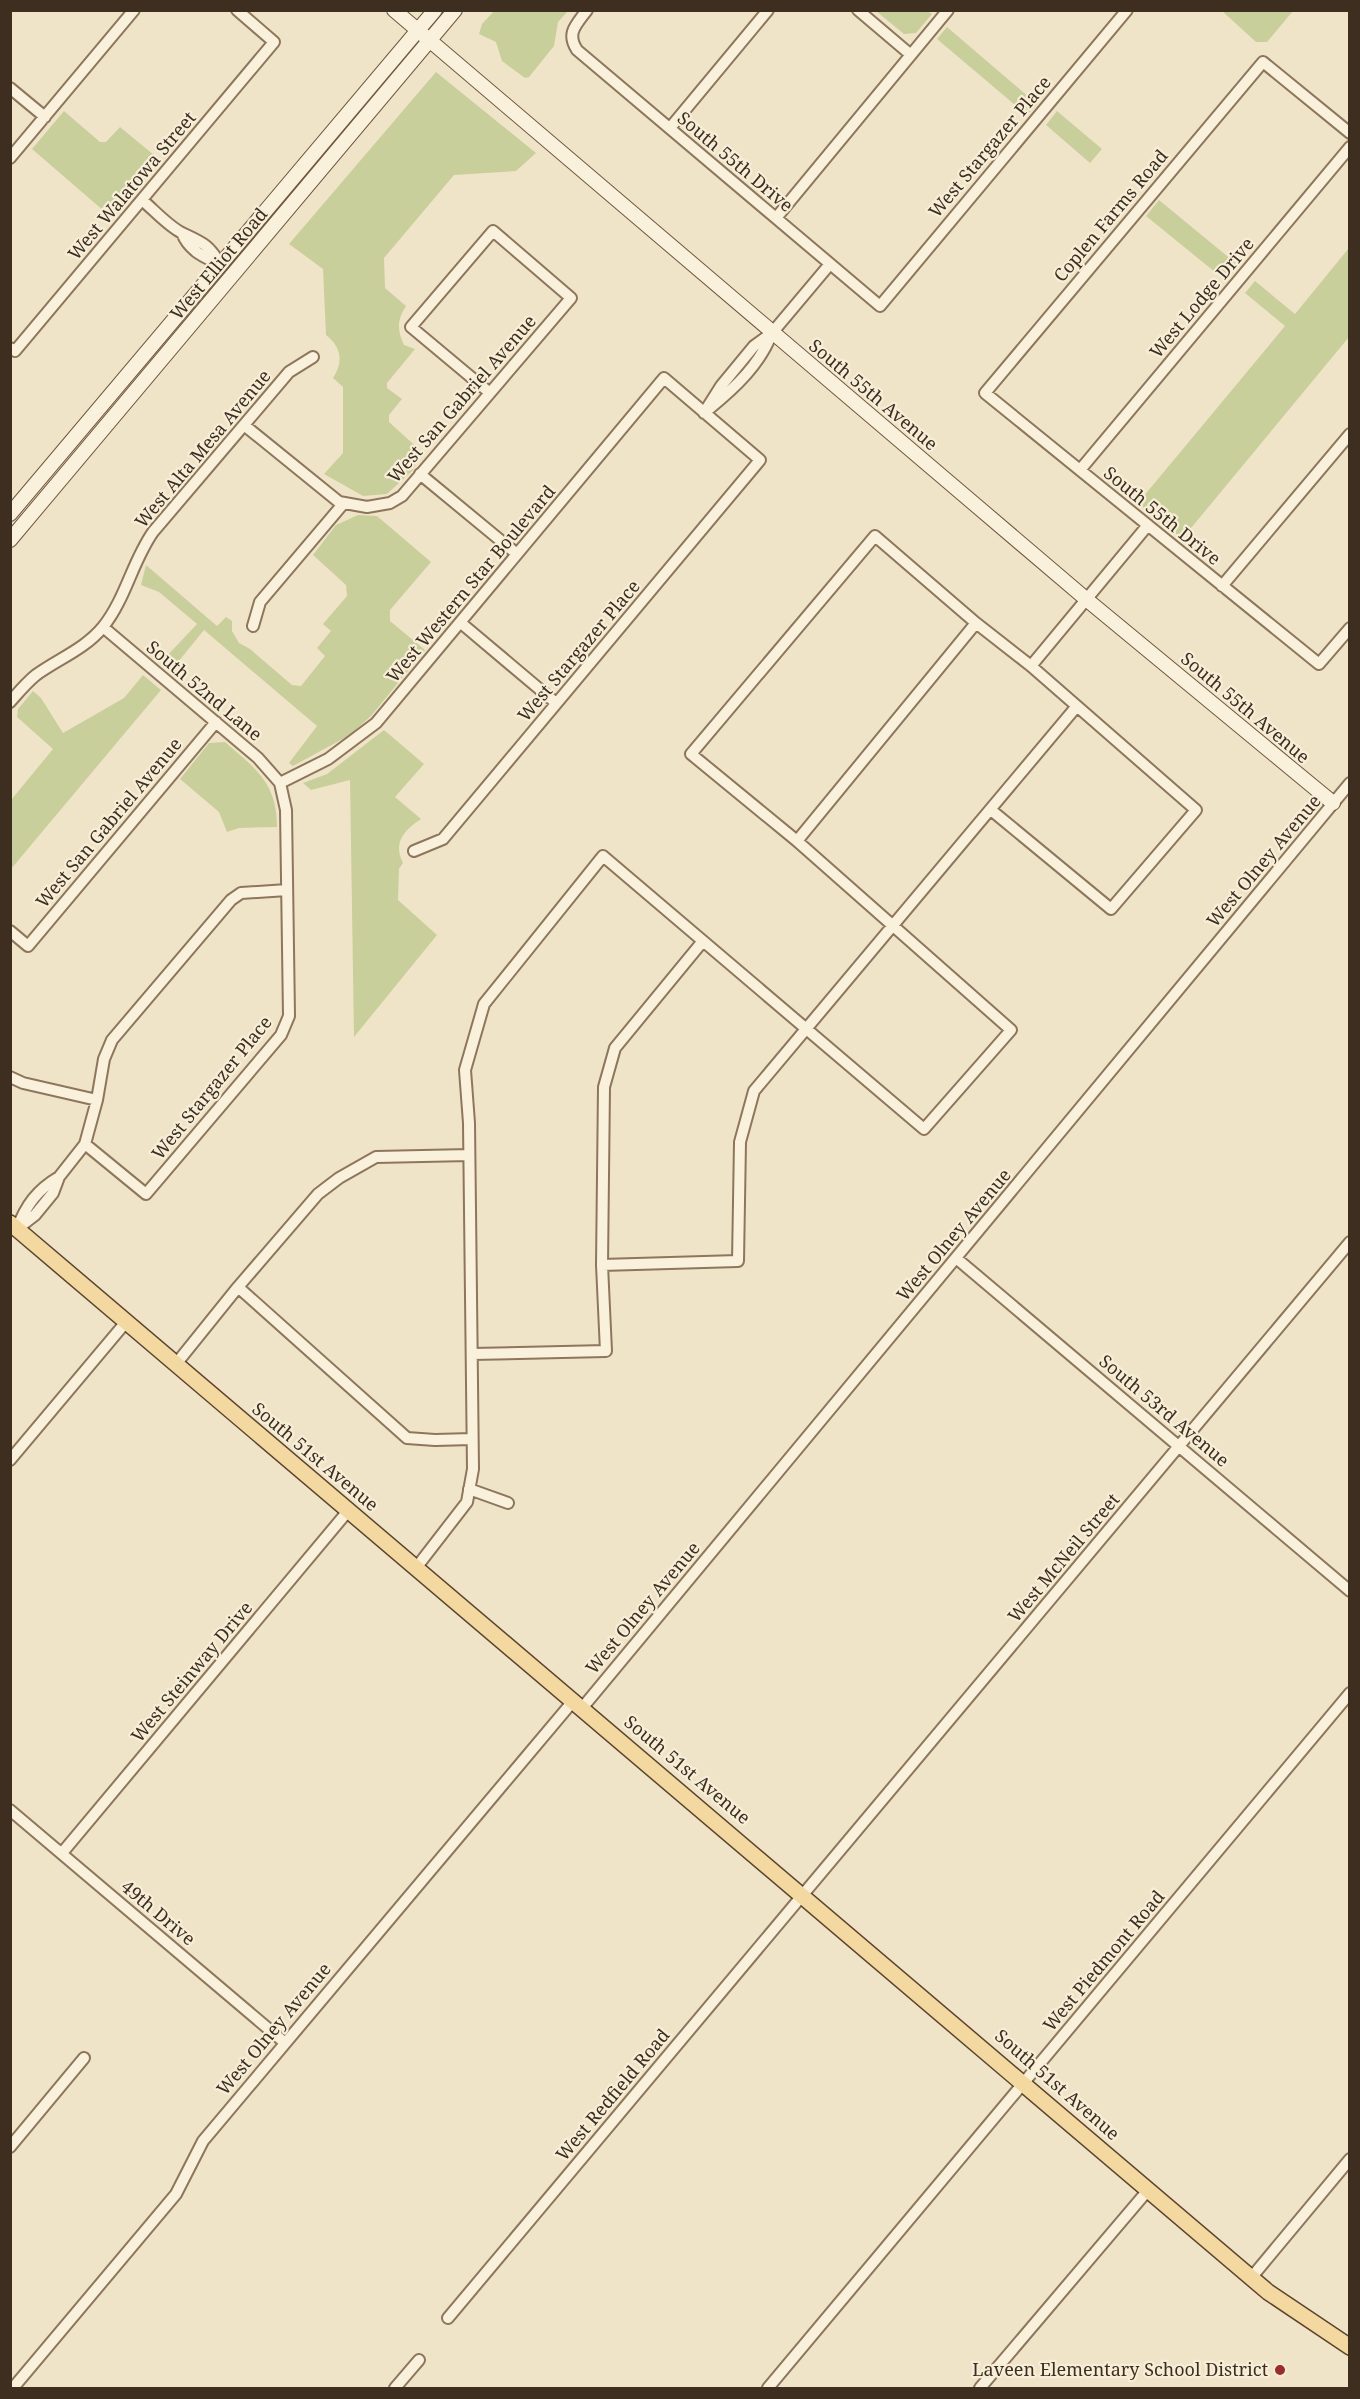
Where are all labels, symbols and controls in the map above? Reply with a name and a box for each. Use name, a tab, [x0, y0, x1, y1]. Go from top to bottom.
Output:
street label: West Stargazer Place	[923, 70, 1056, 222]
street label: West Walatowa Street	[62, 106, 201, 265]
street label: South 55th Drive	[673, 106, 799, 217]
street label: Coplen Farms Road	[1048, 144, 1173, 287]
street label: West Elliot Road	[164, 202, 272, 324]
street label: West Lodge Drive	[1144, 232, 1259, 363]
street label: West San Gabriel Avenue	[382, 309, 541, 487]
street label: South 55th Avenue	[804, 333, 943, 455]
street label: West Alta Mesa Avenue	[129, 364, 276, 533]
street label: South 55th Drive	[1099, 461, 1226, 570]
street label: West Western Star Boulevard	[380, 479, 560, 687]
street label: West Stargazer Place	[512, 574, 645, 726]
street label: South 52nd Lane	[142, 635, 268, 746]
street label: South 55th Avenue	[1176, 646, 1315, 768]
street label: West San Gabriel Avenue	[30, 732, 187, 913]
street label: West Olney Avenue	[1201, 789, 1326, 932]
street label: West Stargazer Place	[146, 1011, 277, 1164]
street label: West Olney Avenue	[891, 1163, 1016, 1306]
street label: South 53rd Avenue	[1095, 1349, 1235, 1472]
street label: South 51st Avenue	[248, 1396, 384, 1516]
street label: West McNeil Street	[1002, 1488, 1124, 1627]
street label: West Olney Avenue	[580, 1536, 705, 1679]
street label: West Steinway Drive	[125, 1596, 257, 1747]
street label: South 51st Avenue	[620, 1709, 756, 1829]
street label: 49th Drive	[116, 1874, 201, 1950]
street label: West Piedmont Road	[1037, 1885, 1169, 2036]
street label: West Olney Avenue	[211, 1957, 336, 2100]
street label: West Redfield Road	[550, 2023, 675, 2165]
street label: South 51st Avenue	[990, 2023, 1125, 2145]
place label: Laveen Elementary School District	[972, 2357, 1268, 2381]
marker: Laveen Elementary School District	[1273, 2363, 1287, 2377]

